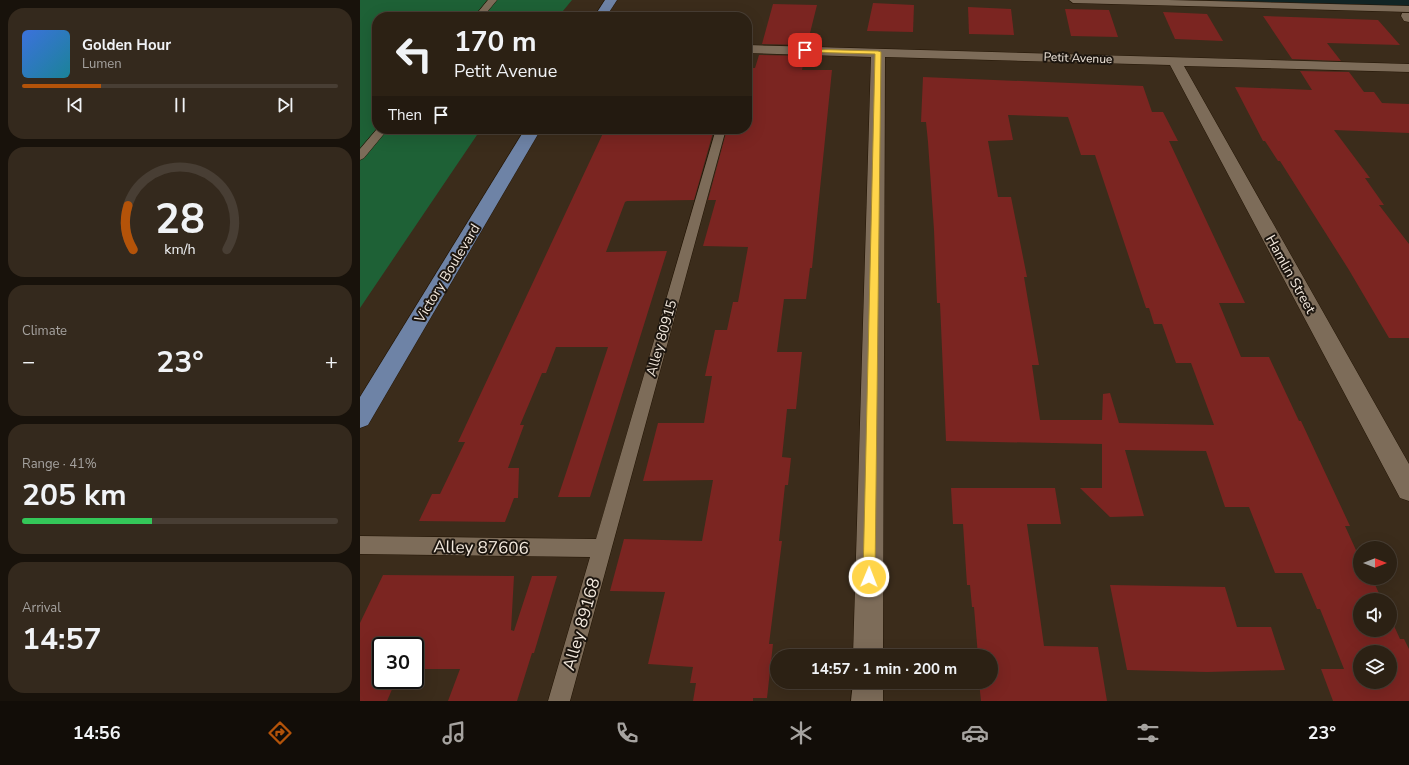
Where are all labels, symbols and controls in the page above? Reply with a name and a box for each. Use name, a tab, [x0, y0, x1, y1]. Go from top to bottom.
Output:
text: 170 m	[454, 23, 537, 61]
icon: left	[388, 28, 440, 80]
pin	[788, 33, 822, 67]
text: Golden Hour	[82, 35, 171, 55]
icon: arrive	[794, 39, 816, 61]
street label: Petit Avenue	[1043, 49, 1113, 67]
text: Lumen	[82, 55, 122, 73]
text: Petit Avenue	[454, 59, 557, 83]
icon: previous	[64, 94, 86, 116]
icon: pause	[169, 94, 191, 116]
icon: next	[274, 94, 296, 116]
icon: arrive	[430, 104, 452, 126]
text: Then	[388, 105, 422, 125]
text: 28	[155, 191, 205, 248]
street label: Victory Boulevard	[410, 220, 485, 327]
street label: Hamlin Street	[1261, 232, 1320, 317]
text: km/h	[164, 239, 196, 258]
street label: Alley 80915	[642, 298, 681, 379]
text: Climate	[22, 322, 67, 340]
text: 23°	[156, 342, 204, 383]
text: −	[22, 347, 35, 377]
text: +	[325, 347, 338, 377]
text: Range · 41%	[22, 455, 97, 473]
text: 205 km	[22, 475, 127, 516]
street label: Alley 87606	[433, 535, 529, 560]
north arrow	[1353, 541, 1397, 585]
map controls	[1353, 541, 1397, 689]
position arrow	[848, 556, 890, 598]
street label: Alley 89168	[557, 575, 606, 673]
button: sound	[1353, 593, 1397, 637]
text: Arrival	[22, 599, 61, 617]
text: 14:57	[22, 619, 101, 660]
speed limit sign: 30	[372, 637, 424, 689]
button: layers	[1353, 645, 1397, 689]
text: 14:57 · 1 min · 200 m	[811, 659, 957, 679]
icon: directions	[266, 719, 294, 747]
icon: music	[440, 719, 468, 747]
icon: phone	[613, 719, 641, 747]
icon: climate	[787, 719, 815, 747]
icon: car	[961, 719, 989, 747]
icon: filters	[1134, 719, 1162, 747]
text: 14:56	[73, 721, 120, 745]
text: 23°	[1308, 721, 1336, 745]

